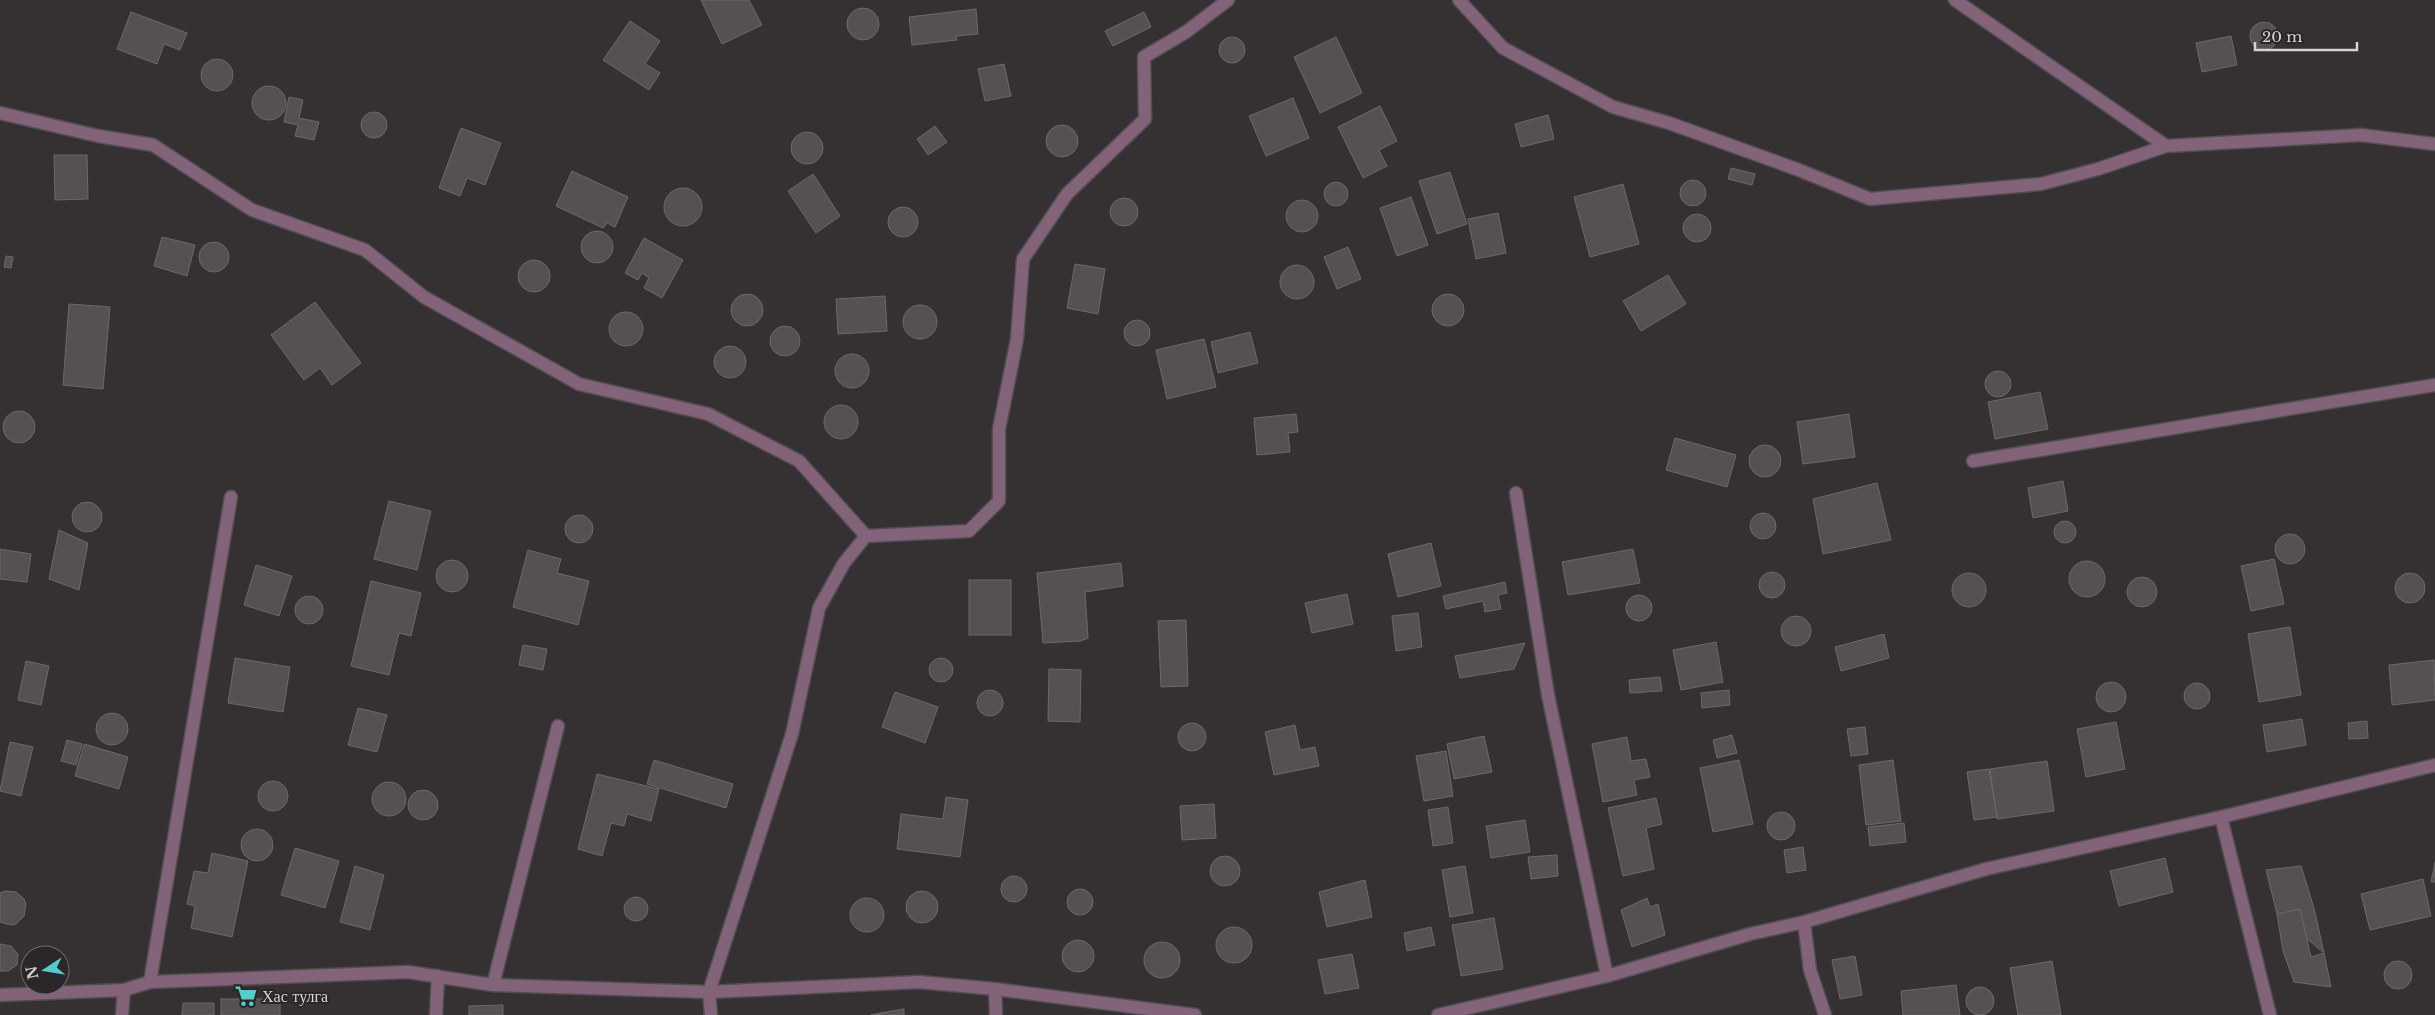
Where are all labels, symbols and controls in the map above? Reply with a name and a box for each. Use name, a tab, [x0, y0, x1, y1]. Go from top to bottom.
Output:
scale bar	[2255, 20, 2358, 52]
text: 20 m	[2262, 27, 2302, 46]
north arrow	[20, 945, 70, 995]
text: N	[22, 964, 42, 981]
supermarket icon: Хас тулга	[233, 983, 259, 1009]
place label: Хас тулга	[262, 986, 328, 1006]

